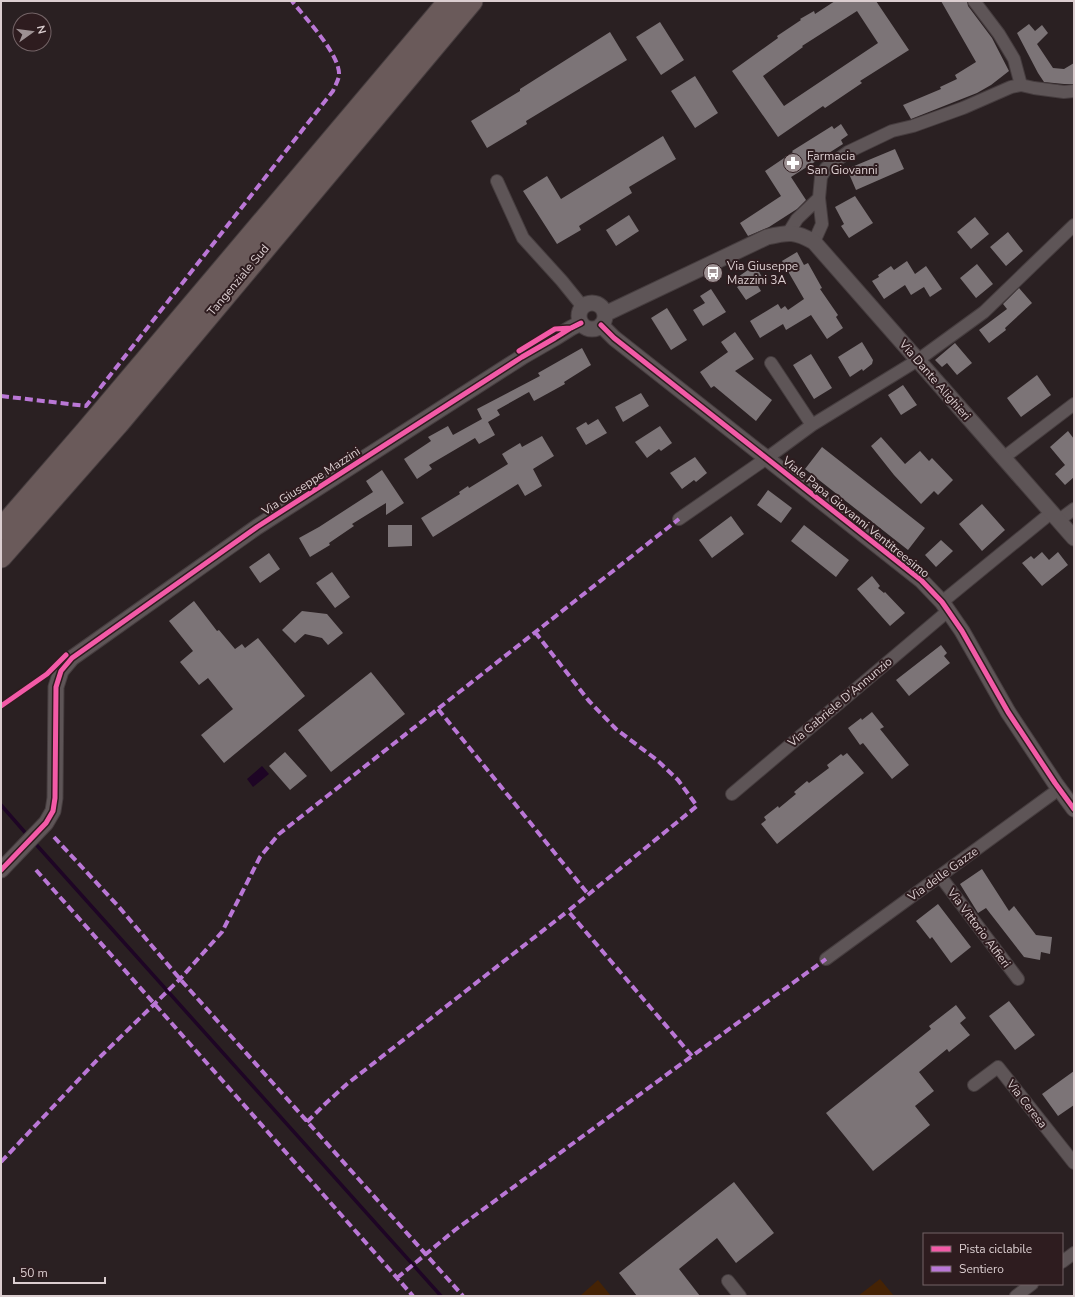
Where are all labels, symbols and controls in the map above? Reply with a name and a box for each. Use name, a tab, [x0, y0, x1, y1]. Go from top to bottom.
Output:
north arrow	[12, 12, 52, 52]
text: N	[33, 24, 49, 36]
place label: Farmacia San Giovanni	[807, 148, 878, 178]
pharmacy icon: Farmacia San Giovanni	[782, 152, 804, 174]
street label: Tangenziale Sud	[203, 241, 273, 319]
place label: Via Giuseppe Mazzini 3A	[726, 258, 798, 288]
bus stop icon: Via Giuseppe Mazzini 3A	[702, 262, 724, 284]
street label: Via Dante Alighieri	[895, 336, 974, 424]
street label: Via Giuseppe Mazzini	[258, 443, 363, 519]
street label: Viale Papa Giovanni Ventitreesimo	[778, 452, 933, 582]
street label: Via Gabriele D'Annunzio	[784, 653, 896, 751]
street label: Via delle Gazze	[904, 843, 981, 905]
street label: Via Vittorio Alfieri	[943, 884, 1014, 971]
street label: Via Ceresa	[1002, 1076, 1051, 1131]
legend	[923, 1233, 1063, 1285]
text: Pista ciclabile	[959, 1241, 1032, 1257]
scale bar	[14, 1259, 105, 1285]
text: Sentiero	[959, 1261, 1004, 1277]
text: 50 m	[20, 1265, 48, 1281]

